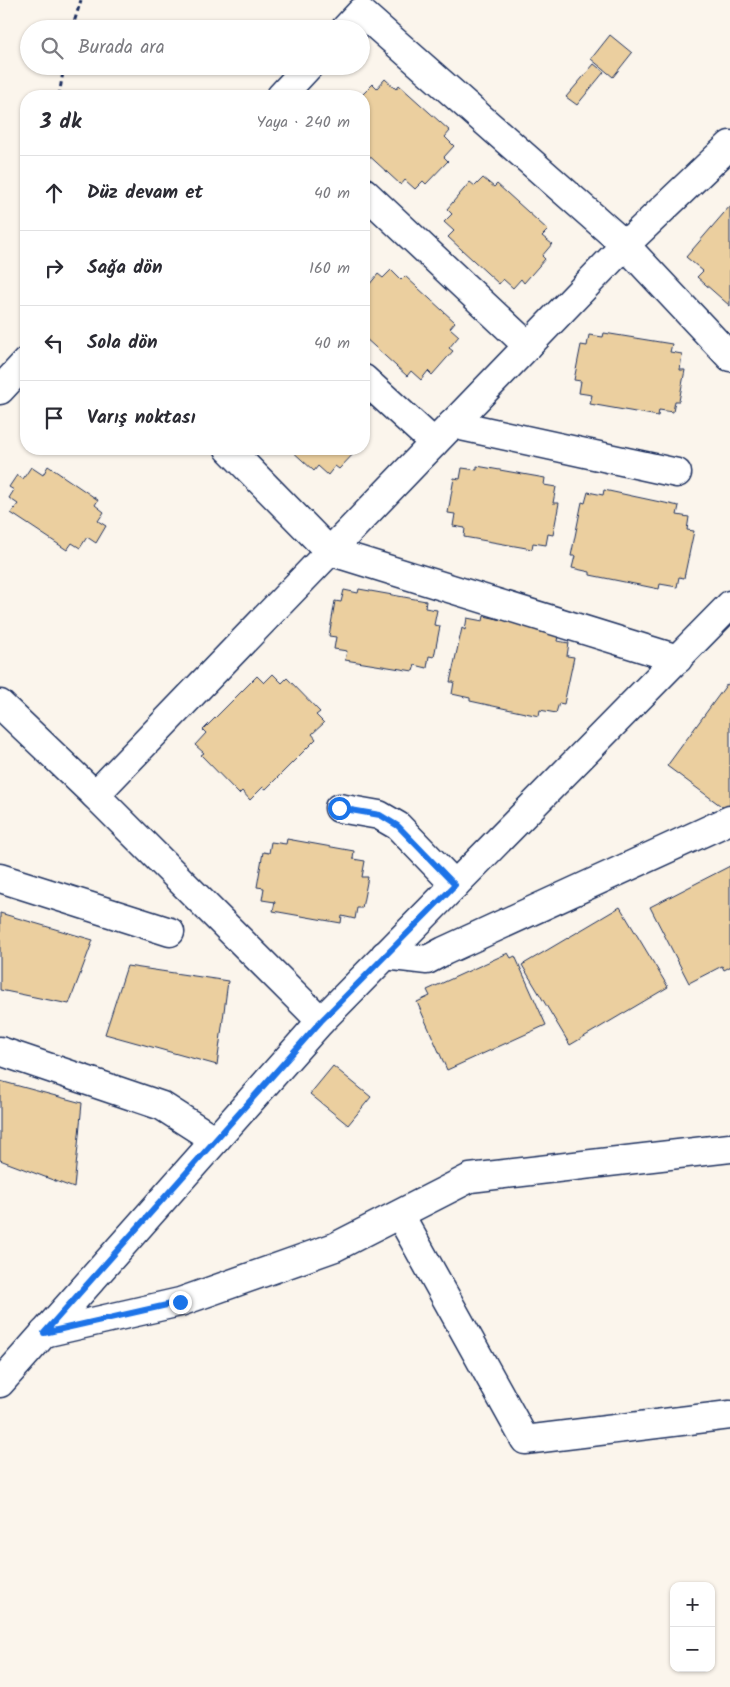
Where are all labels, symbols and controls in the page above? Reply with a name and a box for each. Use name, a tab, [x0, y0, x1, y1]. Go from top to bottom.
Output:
search box	[20, 20, 370, 75]
text: Burada ara	[78, 33, 165, 63]
icon: search	[38, 34, 66, 62]
text: 3 dk	[40, 106, 81, 139]
text: Yaya · 240 m	[256, 110, 350, 135]
text: Düz devam et	[87, 178, 203, 208]
icon: ahead	[40, 179, 68, 207]
text: 40 m	[314, 181, 350, 206]
text: Sağa dön	[87, 253, 163, 283]
icon: right	[40, 254, 68, 282]
text: 160 m	[309, 256, 350, 281]
text: Sola dön	[87, 328, 158, 358]
icon: left	[40, 329, 68, 357]
text: 40 m	[314, 331, 350, 356]
text: Varış noktası	[87, 403, 195, 433]
icon: arrive	[40, 404, 68, 432]
route start	[328, 797, 351, 820]
route end	[169, 1291, 192, 1314]
map controls	[670, 1582, 715, 1672]
button: +	[670, 1582, 715, 1627]
button: −	[670, 1627, 715, 1672]

